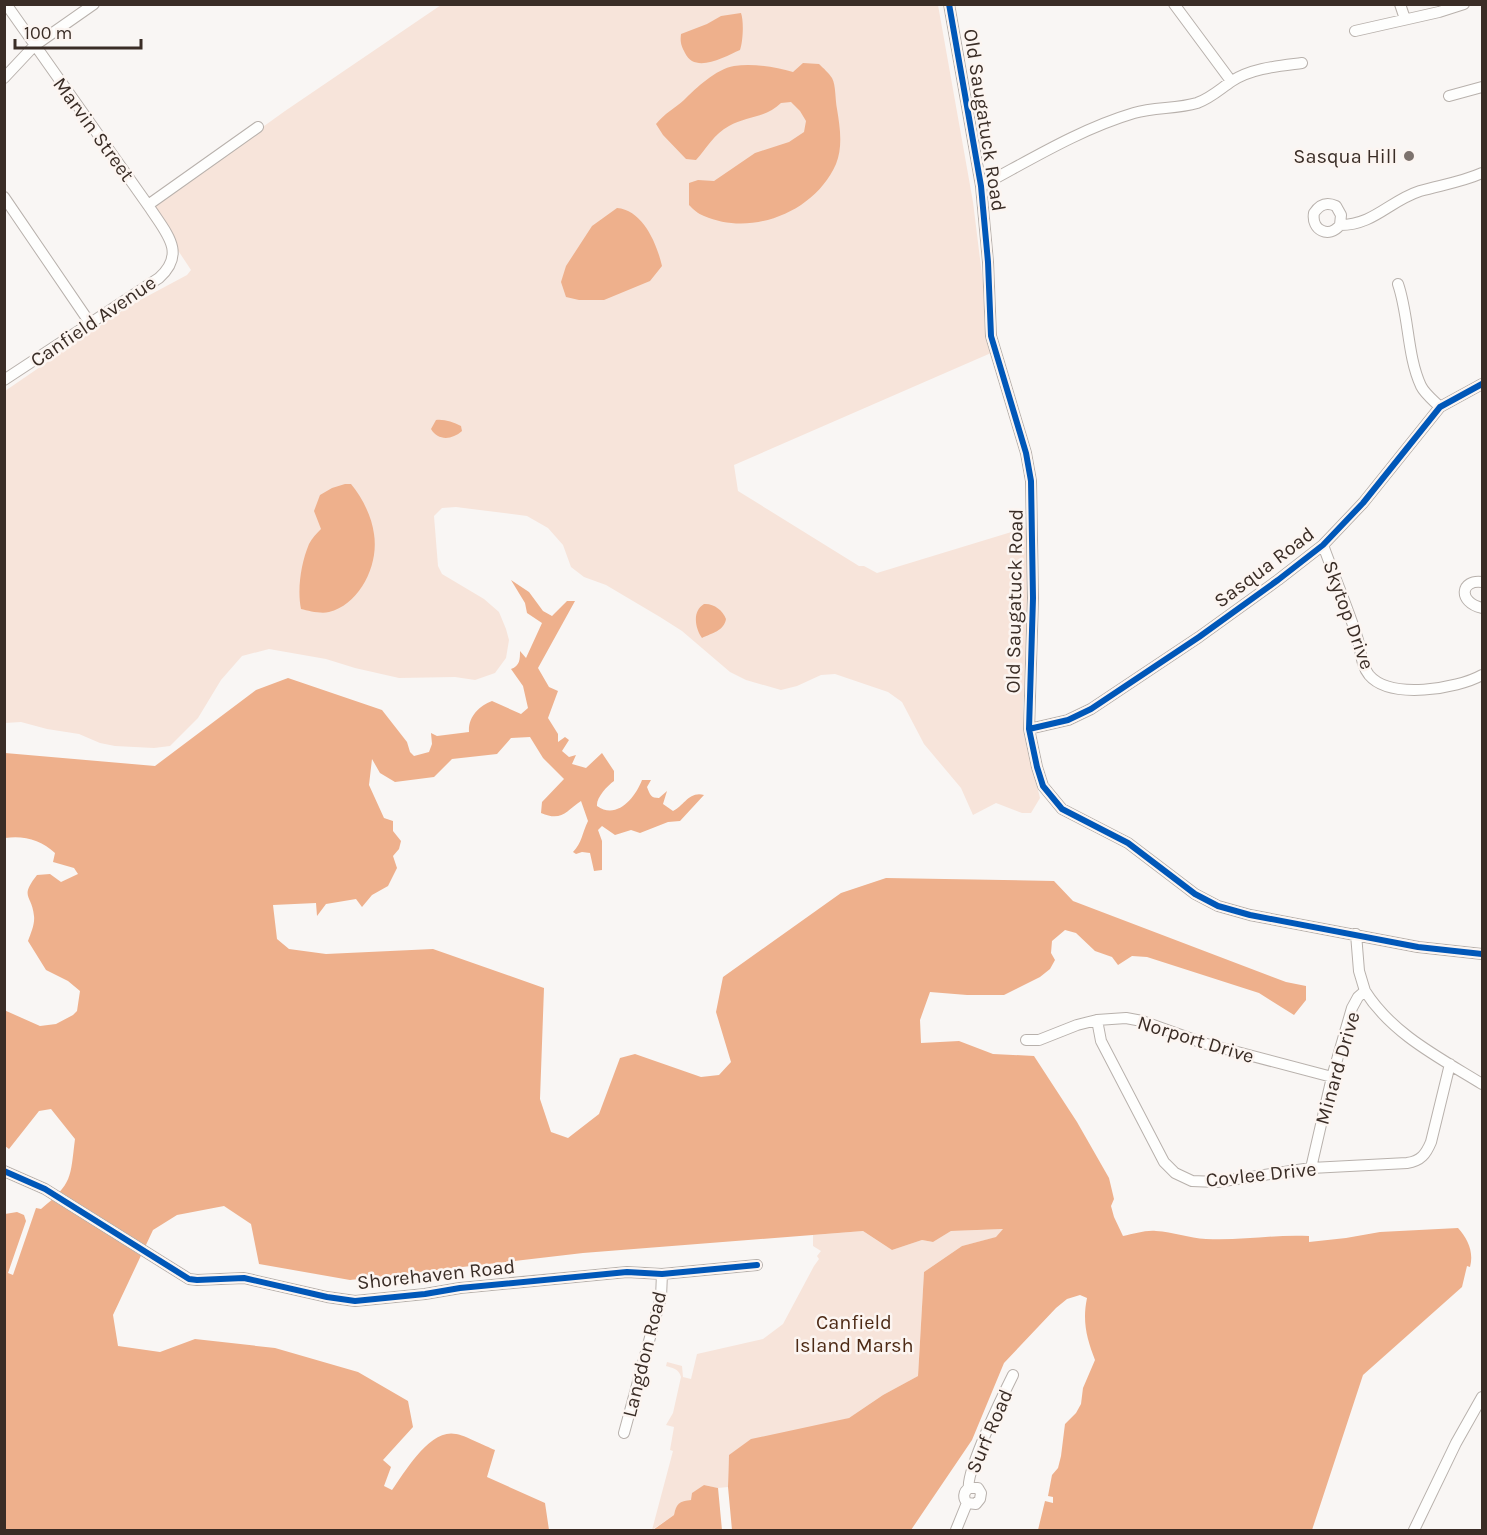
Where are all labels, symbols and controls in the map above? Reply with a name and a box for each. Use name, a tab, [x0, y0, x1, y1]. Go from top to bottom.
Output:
scale bar	[15, 12, 141, 50]
text: 100 m	[24, 22, 72, 44]
street label: Old Saugatuck Road	[959, 27, 1010, 213]
street label: Marvin Street	[48, 73, 139, 186]
place label: Sasqua Hill	[1293, 145, 1397, 168]
marker: Sasqua Hill	[1402, 149, 1416, 163]
street label: Canfield Avenue	[26, 271, 160, 372]
street label: Old Saugatuck Road	[1001, 509, 1028, 694]
street label: Sasqua Road	[1210, 522, 1319, 612]
street label: Skytop Drive	[1318, 558, 1379, 673]
street label: Minard Drive	[1310, 1009, 1365, 1127]
street label: Norport Drive	[1135, 1011, 1257, 1068]
street label: Covlee Drive	[1205, 1157, 1317, 1192]
street label: Shorehaven Road	[356, 1255, 516, 1294]
street label: Langdon Road	[618, 1289, 671, 1420]
park label: Canfield Island Marsh	[794, 1311, 914, 1357]
street label: Surf Road	[961, 1386, 1017, 1477]

